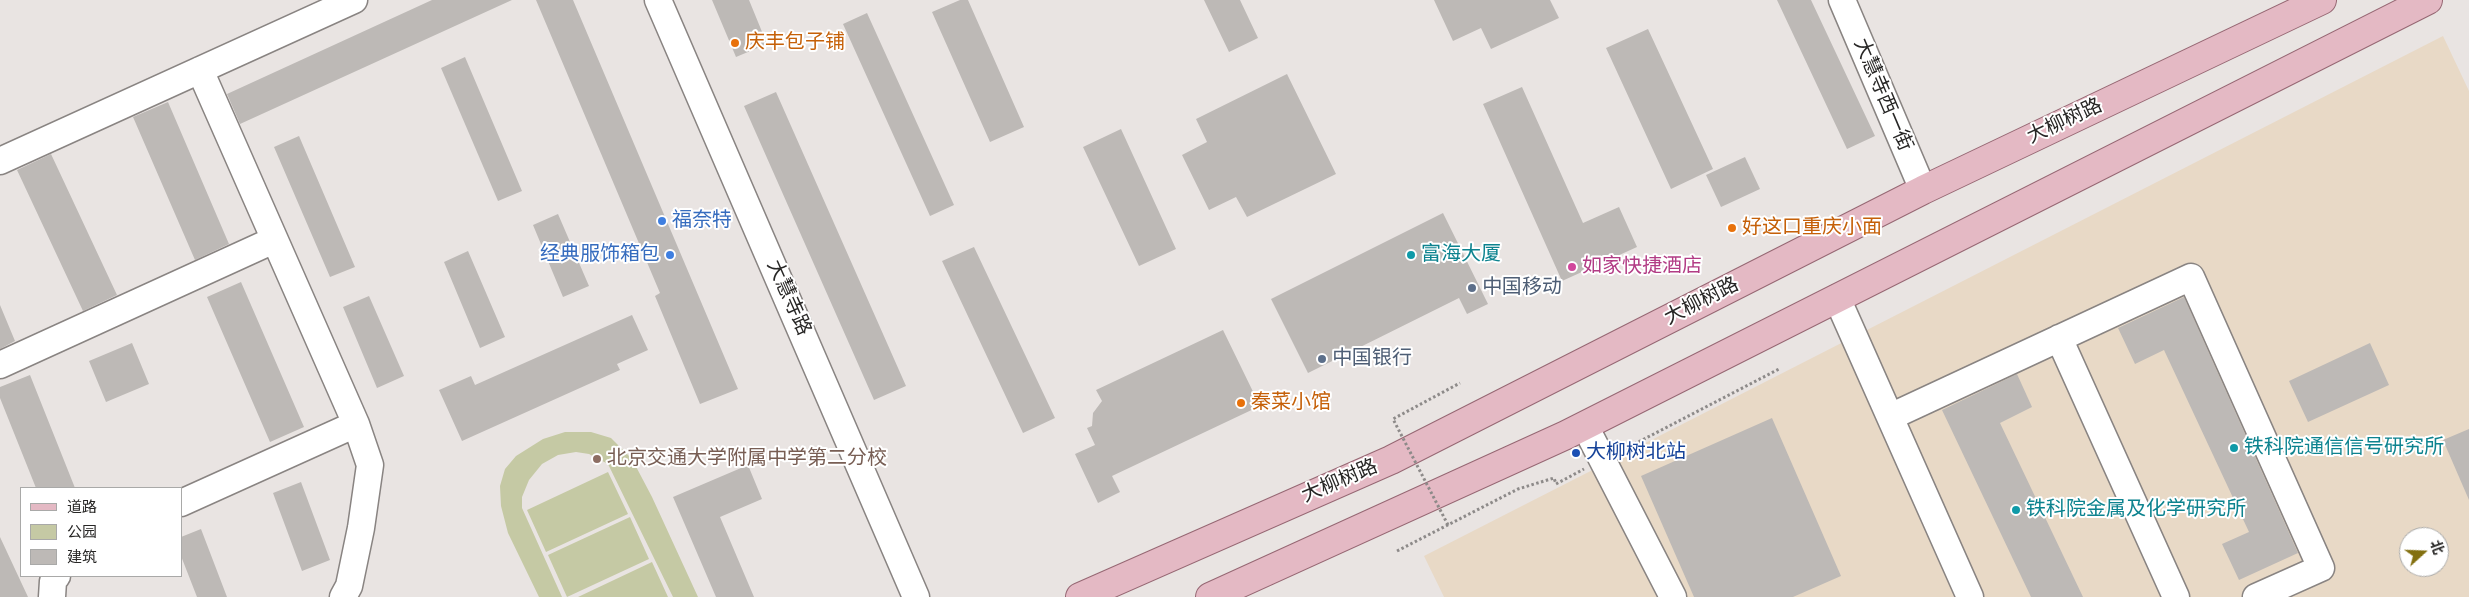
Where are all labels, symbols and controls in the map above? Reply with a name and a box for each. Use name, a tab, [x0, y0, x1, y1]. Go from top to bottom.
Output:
place label: 庆丰包子铺	[745, 31, 845, 55]
street label: 大慧寺西一街	[1848, 35, 1916, 155]
marker: 庆丰包子铺	[729, 37, 741, 49]
street label: 大柳树路	[2024, 94, 2106, 150]
place label: 福奈特	[672, 209, 732, 233]
marker: 福奈特	[656, 215, 668, 227]
place label: 好这口重庆小面	[1742, 216, 1882, 240]
marker: 好这口重庆小面	[1726, 222, 1738, 234]
place label: 经典服饰箱包	[540, 243, 660, 267]
place label: 富海大厦	[1421, 243, 1501, 267]
marker: 经典服饰箱包	[664, 249, 676, 261]
marker: 富海大厦	[1405, 249, 1417, 261]
place label: 如家快捷酒店	[1582, 255, 1702, 279]
street label: 大慧寺路	[761, 257, 815, 339]
marker: 如家快捷酒店	[1566, 261, 1578, 273]
street label: 大柳树路	[1661, 273, 1743, 331]
place label: 中国移动	[1482, 276, 1562, 300]
marker: 中国移动	[1466, 282, 1478, 294]
place label: 中国银行	[1332, 347, 1412, 371]
marker: 中国银行	[1316, 353, 1328, 365]
place label: 秦菜小馆	[1251, 391, 1331, 415]
marker: 秦菜小馆	[1235, 397, 1247, 409]
place label: 铁科院通信信号研究所	[2244, 436, 2444, 460]
place label: 大柳树北站	[1586, 441, 1686, 465]
marker: 铁科院通信信号研究所	[2228, 442, 2240, 454]
place label: 北京交通大学附属中学第二分校	[607, 447, 887, 471]
marker: 大柳树北站	[1570, 447, 1582, 459]
marker: 北京交通大学附属中学第二分校	[591, 453, 603, 465]
street label: 大柳树路	[1298, 455, 1382, 509]
legend	[20, 487, 182, 577]
text: 道路	[67, 496, 97, 518]
place label: 铁科院金属及化学研究所	[2026, 498, 2246, 522]
marker: 铁科院金属及化学研究所	[2010, 504, 2022, 516]
text: 公园	[67, 521, 97, 543]
north arrow	[2399, 527, 2449, 577]
text: 北	[2425, 537, 2449, 557]
text: 建筑	[67, 546, 97, 568]

